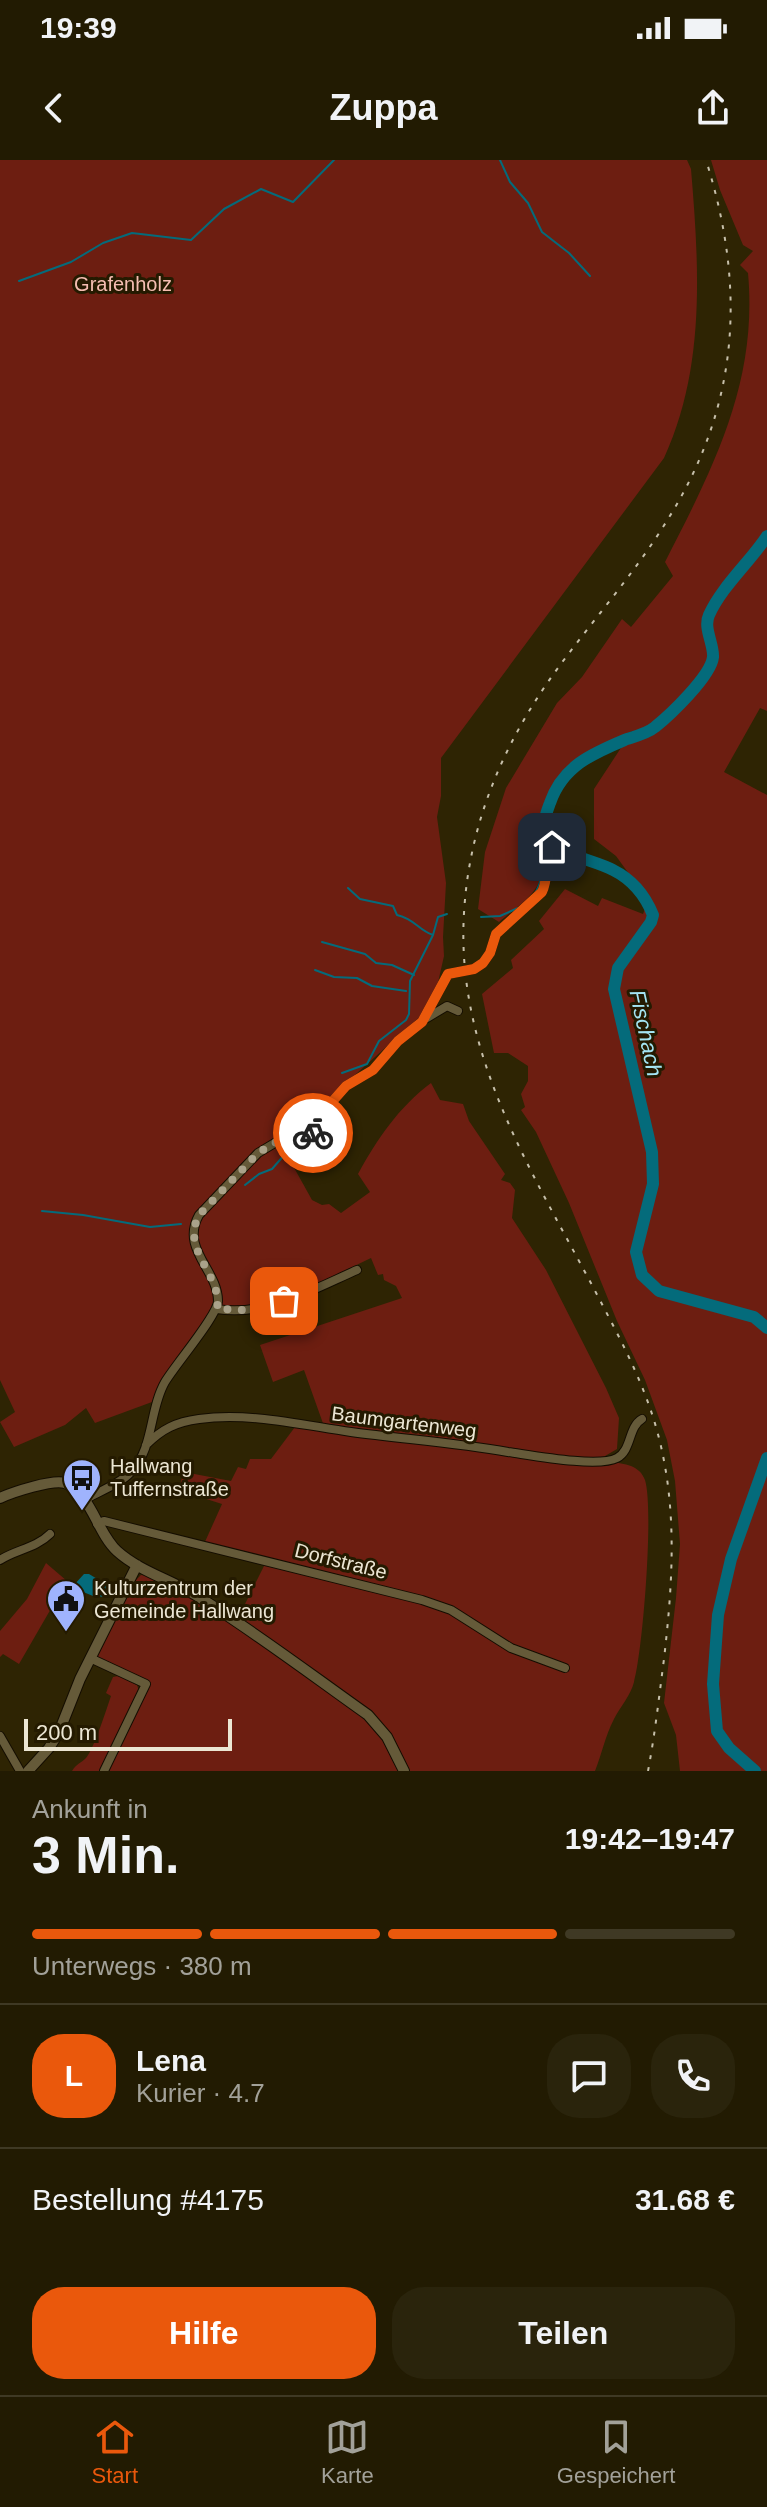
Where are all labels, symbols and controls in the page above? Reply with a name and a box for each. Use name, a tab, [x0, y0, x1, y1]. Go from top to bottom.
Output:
text: 19:39	[40, 11, 117, 44]
icon: back	[32, 86, 76, 130]
icon: share	[691, 86, 735, 130]
text: Zuppa	[330, 87, 437, 128]
park label: Grafenholz	[74, 273, 172, 295]
pin	[518, 813, 586, 881]
icon: home	[530, 825, 574, 869]
water label: Fischach	[625, 987, 667, 1079]
courier	[273, 1093, 353, 1173]
icon: bike	[291, 1111, 335, 1155]
pin	[250, 1267, 318, 1335]
icon: bag	[262, 1279, 306, 1323]
street label: Baumgartenweg	[330, 1402, 478, 1442]
place label: Hallwang Tuffernstraße	[110, 1455, 229, 1500]
bus stop icon: Hallwang Tuffernstraße	[61, 1457, 103, 1512]
street label: Dorfstraße	[293, 1539, 389, 1583]
place label: Kulturzentrum der Gemeinde Hallwang	[94, 1577, 274, 1622]
public building icon: Kulturzentrum der Gemeinde Hallwang	[45, 1578, 87, 1633]
scale bar	[24, 1715, 232, 1751]
text: 200 m	[36, 1720, 97, 1745]
text: Ankunft in	[32, 1794, 148, 1824]
text: 19:42–19:47	[565, 1822, 735, 1855]
text: 3 Min.	[32, 1826, 179, 1884]
text: Unterwegs · 380 m	[32, 1951, 252, 1981]
button: chat	[547, 2034, 631, 2118]
button: phone	[651, 2034, 735, 2118]
text: Lena	[136, 2044, 206, 2077]
text: L	[65, 2059, 83, 2092]
text: Kurier · 4.7	[136, 2078, 265, 2108]
text: Bestellung #4175	[32, 2183, 264, 2216]
text: 31.68 €	[635, 2183, 735, 2216]
button: Hilfe	[32, 2287, 376, 2379]
button: Teilen	[392, 2287, 735, 2379]
tab: Start	[92, 2415, 138, 2489]
tab: Karte	[321, 2415, 374, 2489]
tab: Gespeichert	[557, 2415, 675, 2489]

